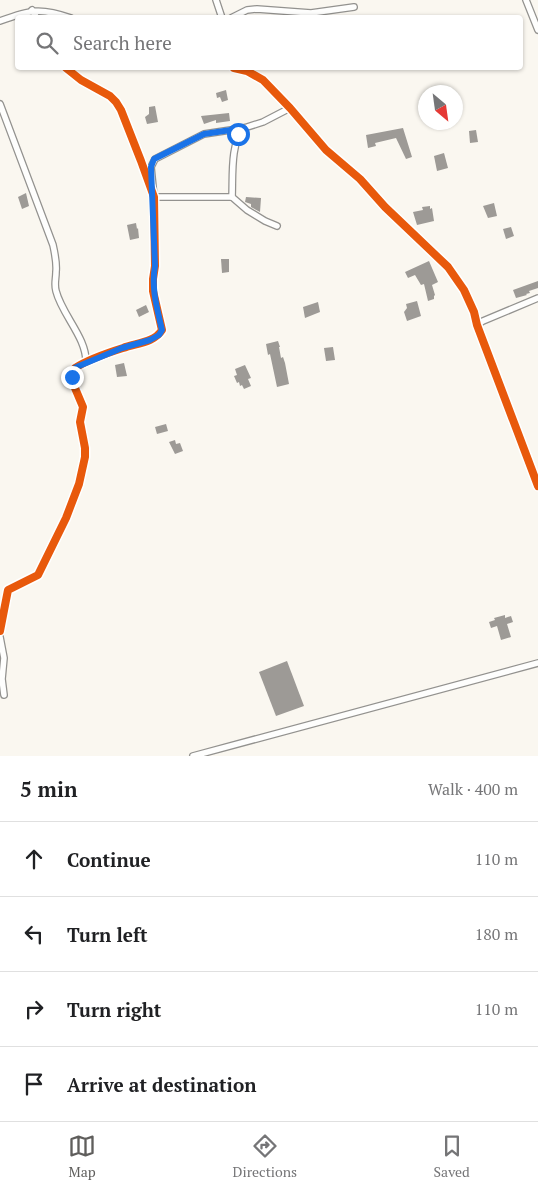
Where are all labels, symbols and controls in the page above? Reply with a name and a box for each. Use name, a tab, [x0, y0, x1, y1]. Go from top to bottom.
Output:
search box	[15, 15, 523, 70]
icon: search	[33, 29, 61, 57]
text: Search here	[73, 30, 172, 55]
north arrow	[418, 85, 463, 130]
route start	[227, 123, 250, 146]
route end	[61, 366, 84, 389]
text: 5 min	[20, 775, 77, 803]
text: Walk · 400 m	[428, 778, 518, 800]
icon: ahead	[20, 845, 48, 873]
text: Continue	[67, 847, 151, 872]
text: 110 m	[475, 848, 518, 870]
icon: left	[20, 920, 48, 948]
text: Turn left	[67, 922, 148, 947]
text: 180 m	[475, 923, 518, 945]
icon: right	[20, 995, 48, 1023]
text: Turn right	[67, 997, 161, 1022]
text: 110 m	[475, 998, 518, 1020]
icon: arrive	[20, 1070, 48, 1098]
text: Arrive at destination	[67, 1072, 256, 1097]
tab: Map	[68, 1132, 96, 1181]
tab: Directions	[233, 1132, 297, 1181]
tab: Saved	[434, 1132, 470, 1181]

